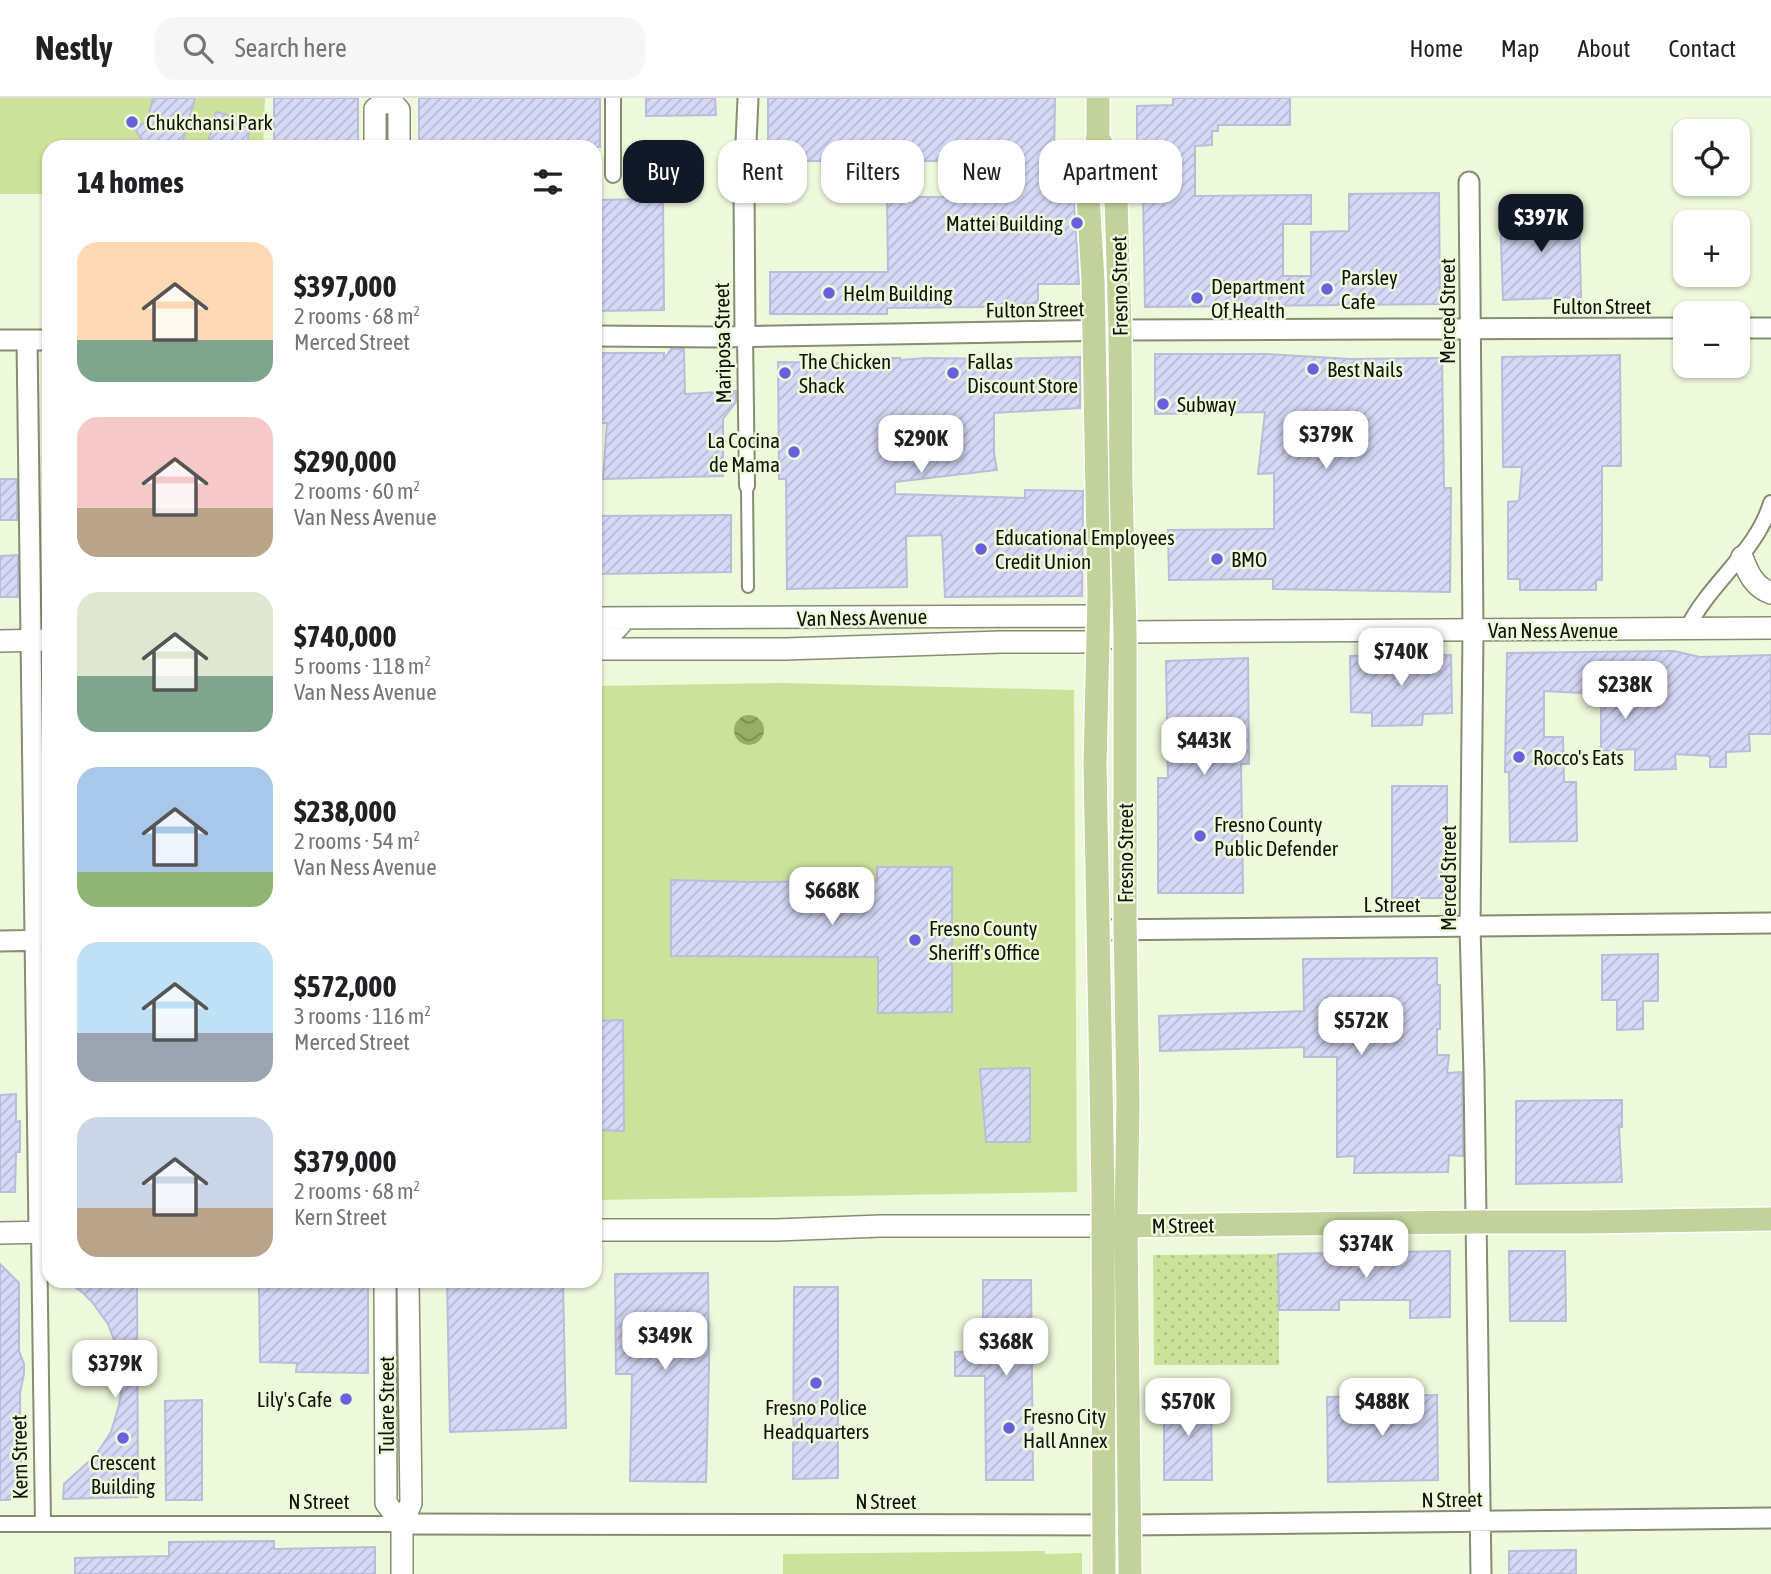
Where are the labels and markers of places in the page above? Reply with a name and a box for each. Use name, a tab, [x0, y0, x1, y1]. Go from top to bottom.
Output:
place label: Chukchansi Park	[146, 110, 273, 134]
marker: Chukchansi Park	[124, 114, 140, 130]
pin: $397K	[1492, 194, 1590, 254]
place label: Mattei Building	[946, 211, 1063, 235]
marker: Mattei Building	[1069, 215, 1085, 231]
place label: Parsley Cafe	[1341, 265, 1398, 313]
place label: Department Of Health	[1211, 274, 1305, 322]
place label: Helm Building	[843, 281, 953, 305]
marker: Parsley Cafe	[1319, 281, 1335, 297]
marker: Helm Building	[821, 285, 837, 301]
marker: Department Of Health	[1189, 290, 1205, 306]
place label: The Chicken Shack	[799, 349, 891, 397]
place label: Fallas Discount Store	[967, 349, 1078, 397]
place label: Best Nails	[1327, 357, 1403, 381]
marker: Best Nails	[1305, 361, 1321, 377]
marker: The Chicken Shack	[777, 365, 793, 381]
marker: Fallas Discount Store	[945, 365, 961, 381]
place label: Subway	[1177, 392, 1237, 416]
marker: Subway	[1155, 396, 1171, 412]
pin: $379K	[1277, 412, 1375, 471]
pin: $290K	[872, 416, 970, 475]
place label: La Cocina de Mama	[707, 428, 780, 476]
marker: La Cocina de Mama	[786, 444, 802, 460]
place label: Educational Employees Credit Union	[995, 525, 1175, 573]
marker: Educational Employees Credit Union	[973, 541, 989, 557]
place label: BMO	[1231, 547, 1267, 571]
marker: BMO	[1209, 551, 1225, 567]
pin: $740K	[1352, 628, 1450, 688]
pin: $238K	[1576, 662, 1674, 721]
pin: $443K	[1155, 718, 1253, 777]
place label: Rocco's Eats	[1533, 745, 1624, 769]
marker: Rocco's Eats	[1511, 749, 1527, 765]
place label: Fresno County Public Defender	[1214, 812, 1339, 860]
marker: Fresno County Public Defender	[1192, 828, 1208, 844]
pin: $668K	[783, 868, 881, 927]
place label: Fresno County Sheriff's Office	[929, 916, 1040, 964]
marker: Fresno County Sheriff's Office	[907, 932, 923, 948]
pin: $572K	[1312, 998, 1410, 1057]
pin: $374K	[1317, 1220, 1415, 1280]
pin: $349K	[616, 1312, 714, 1372]
pin: $368K	[957, 1318, 1055, 1378]
pin: $379K	[66, 1340, 164, 1400]
marker: Fresno Police Headquarters	[808, 1375, 824, 1391]
pin: $570K	[1139, 1378, 1237, 1438]
pin: $488K	[1333, 1378, 1431, 1438]
place label: Lily's Cafe	[257, 1387, 332, 1411]
marker: Lily's Cafe	[338, 1391, 354, 1407]
place label: Fresno Police Headquarters	[763, 1395, 869, 1443]
place label: Fresno City Hall Annex	[1023, 1404, 1108, 1452]
marker: Fresno City Hall Annex	[1001, 1420, 1017, 1436]
marker: Crescent Building	[115, 1430, 131, 1446]
place label: Crescent Building	[90, 1450, 156, 1498]

